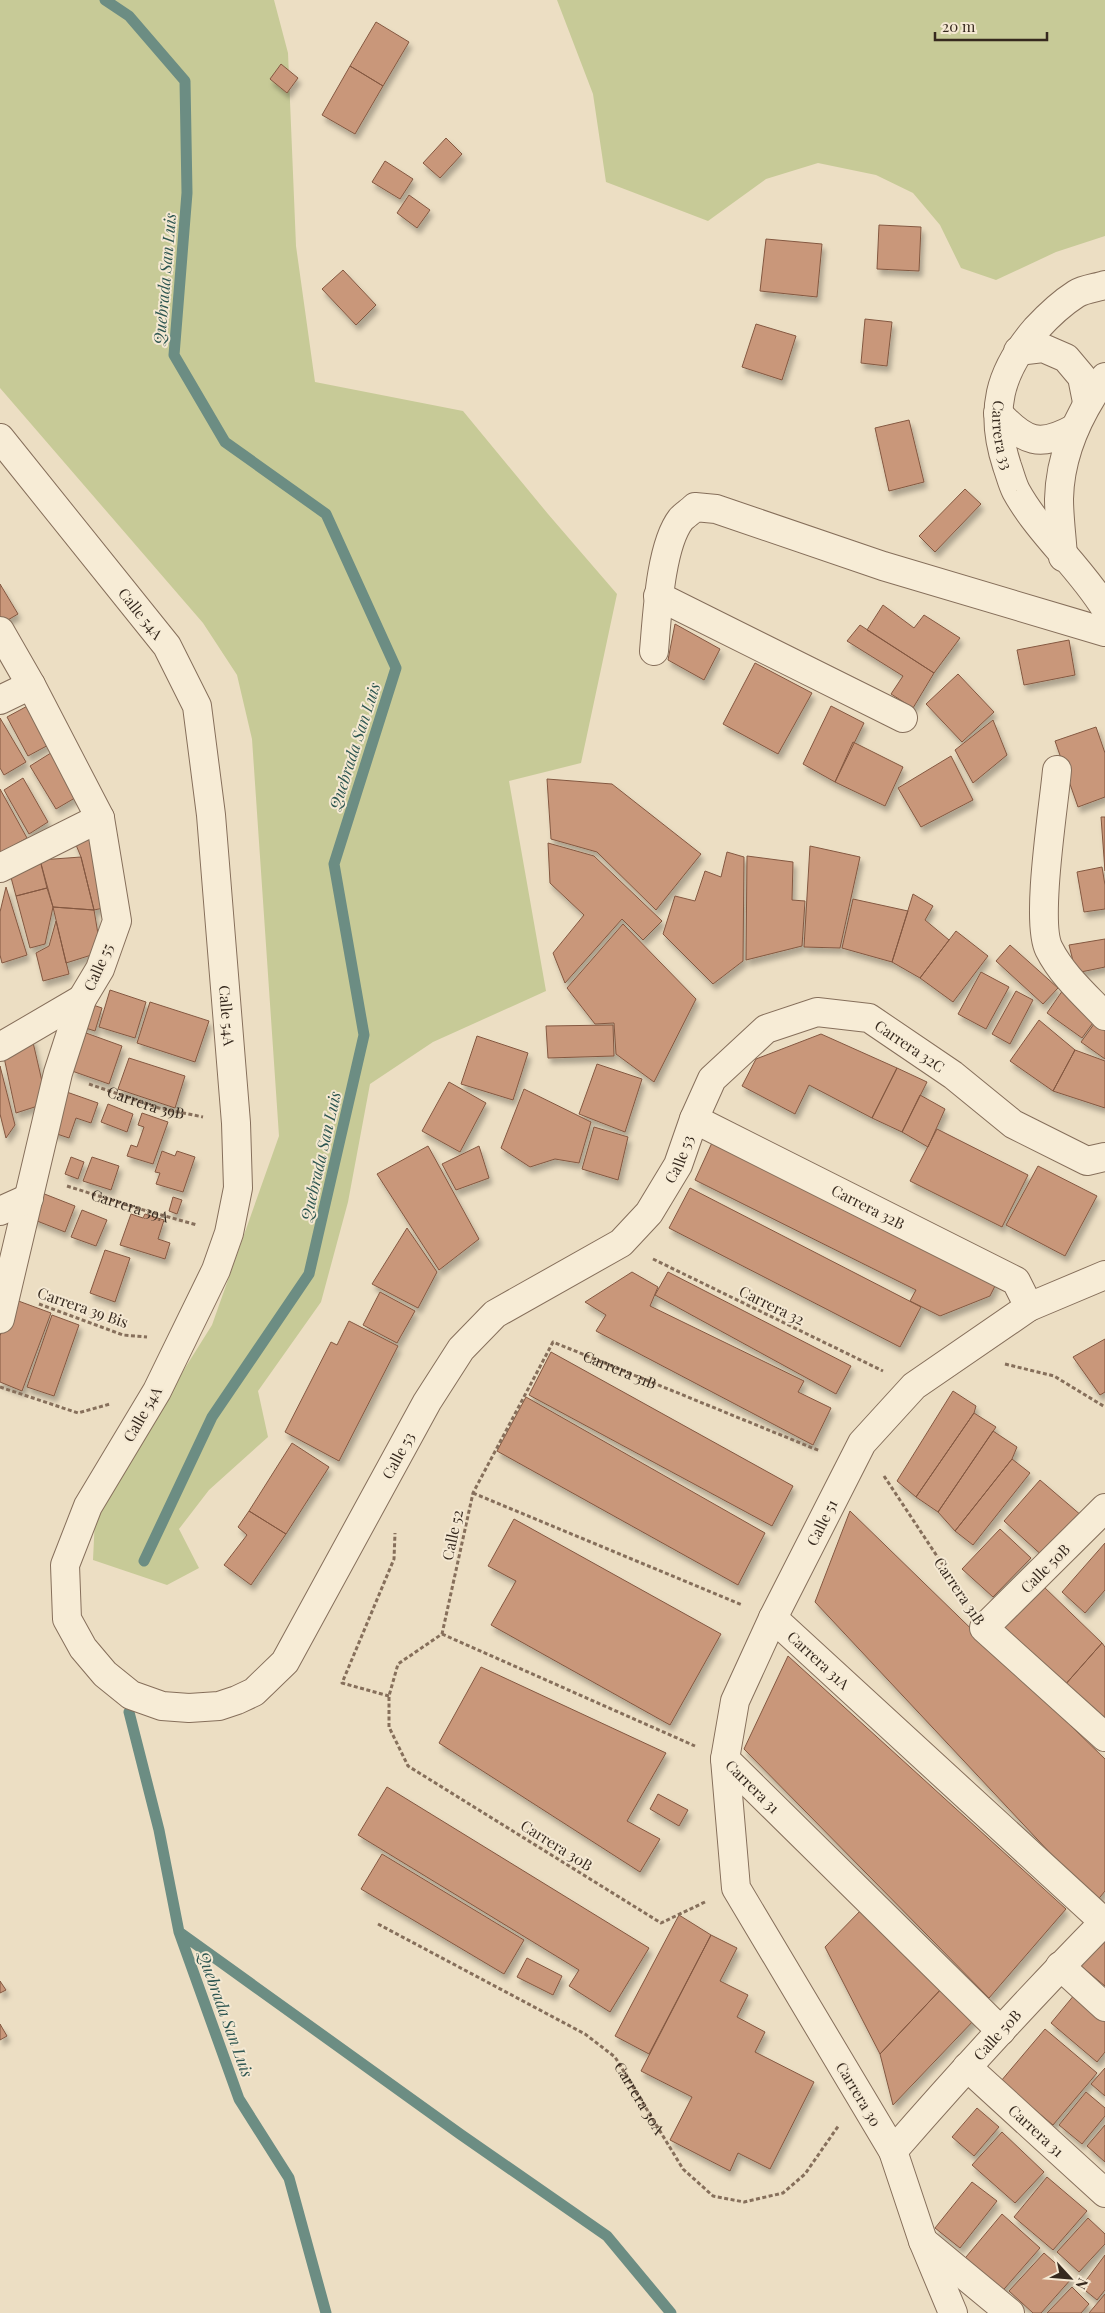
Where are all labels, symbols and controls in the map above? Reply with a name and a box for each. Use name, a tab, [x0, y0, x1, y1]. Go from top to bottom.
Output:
scale bar	[935, 10, 1048, 42]
text: 20 m	[942, 16, 976, 36]
water label: Quebrada San Luis	[148, 212, 180, 347]
street label: Carrera 33	[988, 400, 1018, 472]
street label: Calle 54A	[114, 584, 168, 644]
water label: Quebrada San Luis	[323, 680, 384, 813]
street label: Calle 55	[79, 940, 117, 994]
street label: Calle 54A	[215, 985, 240, 1047]
street label: Carrera 32C	[871, 1015, 949, 1077]
street label: Carrera 39B	[105, 1081, 186, 1123]
water label: Quebrada San Luis	[295, 1089, 345, 1224]
street label: Calle 53	[659, 1132, 698, 1187]
street label: Carrera 32B	[828, 1180, 908, 1233]
street label: Carrera 39A	[89, 1184, 172, 1227]
street label: Carrera 32	[736, 1281, 808, 1329]
street label: Carrera 39 Bis	[35, 1282, 131, 1332]
street label: Carrera 31B	[580, 1345, 660, 1393]
street label: Calle 54A	[118, 1382, 166, 1445]
street label: Calle 53	[377, 1428, 419, 1482]
street label: Calle 51	[801, 1495, 842, 1549]
street label: Calle 52	[437, 1508, 467, 1562]
street label: Calle 50B	[1016, 1539, 1074, 1597]
street label: Carrera 31B	[930, 1553, 990, 1629]
street label: Carrera 31A	[783, 1626, 855, 1694]
street label: Carrera 31	[721, 1755, 785, 1818]
street label: Carrera 30B	[517, 1815, 597, 1875]
water label: Quebrada San Luis	[193, 1947, 259, 2080]
street label: Calle 50B	[969, 2005, 1025, 2064]
street label: Carrera 30A	[610, 2058, 670, 2138]
street label: Carrera 30	[832, 2058, 886, 2130]
street label: Carrera 31	[1004, 2100, 1069, 2161]
north arrow	[1045, 2253, 1095, 2303]
text: N	[1071, 2275, 1093, 2293]

